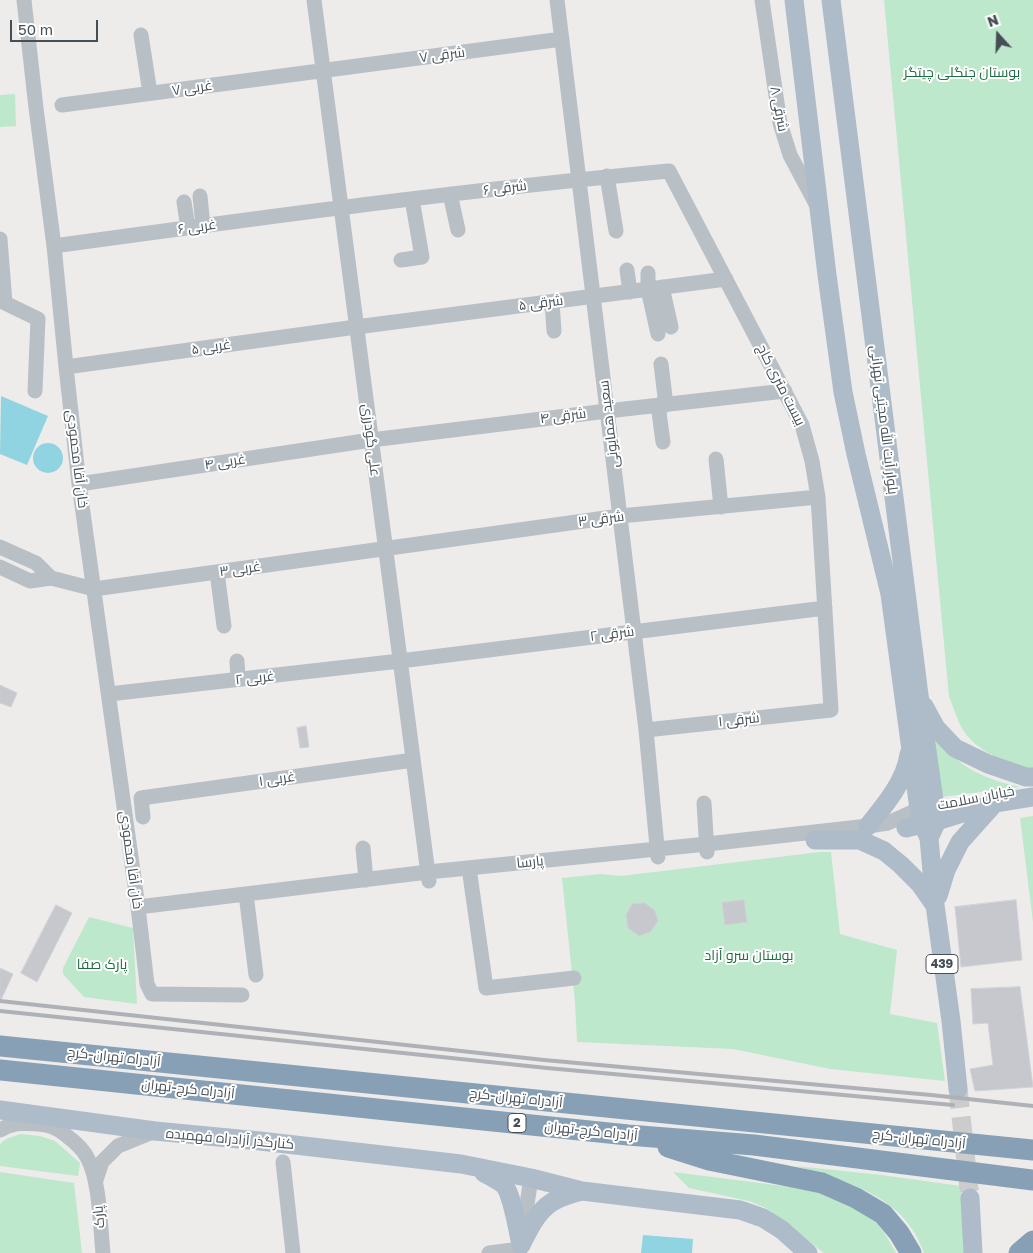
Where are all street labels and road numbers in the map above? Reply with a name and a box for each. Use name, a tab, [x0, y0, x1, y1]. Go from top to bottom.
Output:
street label: ۷ شرقی	[418, 44, 466, 66]
street label: ۷ غربی	[171, 77, 213, 99]
street label: ۸ شرقی	[766, 85, 792, 133]
street label: ۶ شرقی	[482, 177, 528, 199]
street label: ۶ غربی	[177, 216, 217, 238]
street label: ۵ شرقی	[518, 292, 564, 314]
street label: ۵ غربی	[190, 336, 232, 358]
street label: بیست متری کاج	[753, 341, 809, 429]
street label: بلوار آیت الله مجتبی تهرانی	[867, 344, 901, 496]
street label: سعید همایونی	[595, 379, 623, 469]
street label: علی گودرزی	[358, 403, 384, 477]
street label: ۴ شرقی	[539, 405, 587, 427]
street label: خان آقا محمودی	[63, 409, 91, 509]
street label: ۴ غربی	[203, 450, 247, 474]
street label: ۳ شرقی	[577, 508, 625, 530]
street label: ۳ غربی	[218, 558, 262, 580]
street label: ۲ شرقی	[589, 623, 635, 645]
street label: ۲ غربی	[234, 668, 276, 688]
street label: ۱ شرقی	[718, 709, 760, 731]
street label: ۱ غربی	[258, 768, 296, 790]
street label: خیابان سلامت	[936, 782, 1016, 814]
street label: خان آقا محمودی	[116, 810, 146, 910]
street label: پارسا	[516, 852, 544, 872]
road number: 439	[926, 954, 958, 974]
street label: آزادراه تهران-کرج	[66, 1044, 162, 1070]
street label: آزادراه کرج-تهران	[140, 1076, 236, 1102]
street label: آزادراه تهران-کرج	[468, 1085, 564, 1111]
road number: 2	[508, 1114, 526, 1132]
street label: آزادراه کرج-تهران	[543, 1118, 639, 1144]
street label: کنارگذر آزادراه فهمیده	[165, 1125, 295, 1153]
street label: آزادراه تهران-کرج	[871, 1126, 967, 1152]
street label: پارک	[89, 1205, 109, 1229]

